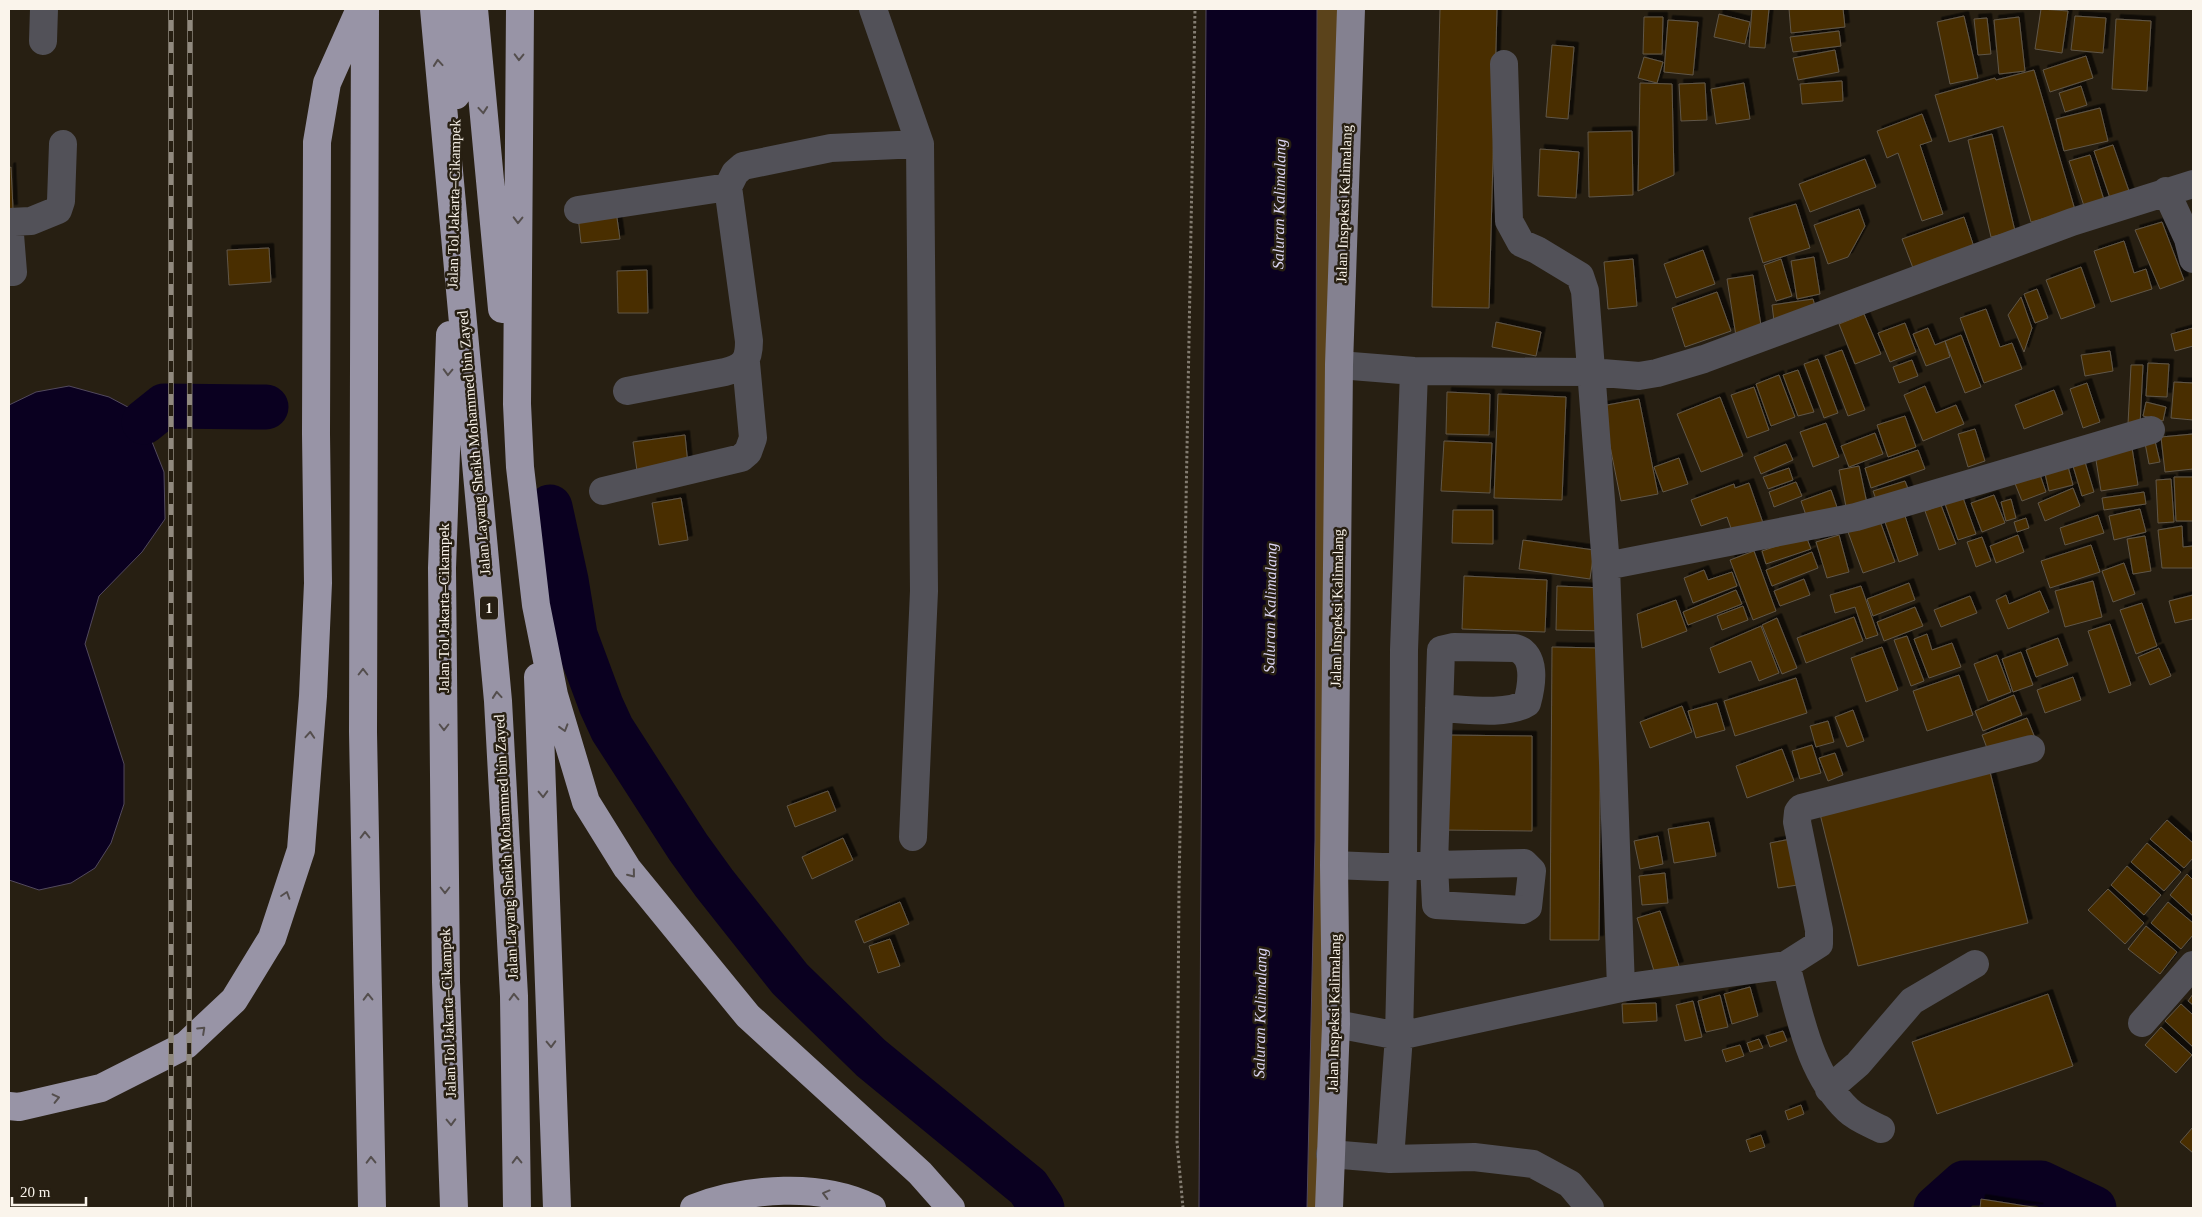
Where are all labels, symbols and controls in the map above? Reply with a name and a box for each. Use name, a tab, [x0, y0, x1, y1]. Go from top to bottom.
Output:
one-way arrow	[514, 54, 524, 62]
one-way arrow	[432, 59, 443, 67]
one-way arrow	[477, 106, 488, 114]
street label: Jalan Tol Jakarta–Cikampek	[445, 119, 463, 289]
street label: Jalan Inspeksi Kalimalang	[1333, 124, 1355, 283]
water label: Saluran Kalimalang	[1269, 139, 1290, 269]
one-way arrow	[513, 216, 523, 224]
street label: Jalan Layang Sheikh Mohammed bin Zayed	[454, 310, 494, 576]
one-way arrow	[443, 369, 454, 377]
street label: Jalan Tol Jakarta–Cikampek	[436, 523, 452, 693]
street label: Jalan Inspeksi Kalimalang	[1328, 528, 1346, 687]
water label: Saluran Kalimalang	[1260, 543, 1281, 673]
road number: 1	[480, 596, 498, 620]
one-way arrow	[358, 668, 368, 676]
one-way arrow	[492, 691, 503, 699]
street label: Jalan Layang Sheikh Mohammed bin Zayed	[491, 714, 521, 980]
one-way arrow	[439, 724, 449, 731]
one-way arrow	[559, 724, 569, 732]
one-way arrow	[304, 731, 315, 739]
one-way arrow	[537, 791, 548, 799]
one-way arrow	[360, 830, 370, 838]
one-way arrow	[627, 868, 635, 877]
one-way arrow	[440, 886, 450, 894]
one-way arrow	[281, 891, 291, 899]
street label: Jalan Tol Jakarta–Cikampek	[437, 928, 459, 1098]
street label: Jalan Inspeksi Kalimalang	[1325, 933, 1343, 1092]
water label: Saluran Kalimalang	[1250, 948, 1271, 1078]
one-way arrow	[363, 993, 373, 1000]
one-way arrow	[508, 993, 519, 1001]
one-way arrow	[196, 1027, 205, 1036]
one-way arrow	[546, 1040, 556, 1048]
one-way arrow	[52, 1093, 61, 1104]
one-way arrow	[446, 1118, 456, 1126]
one-way arrow	[366, 1155, 376, 1163]
one-way arrow	[511, 1155, 522, 1163]
scale bar	[12, 1174, 86, 1206]
text: 20 m	[20, 1184, 51, 1200]
one-way arrow	[821, 1189, 830, 1200]

